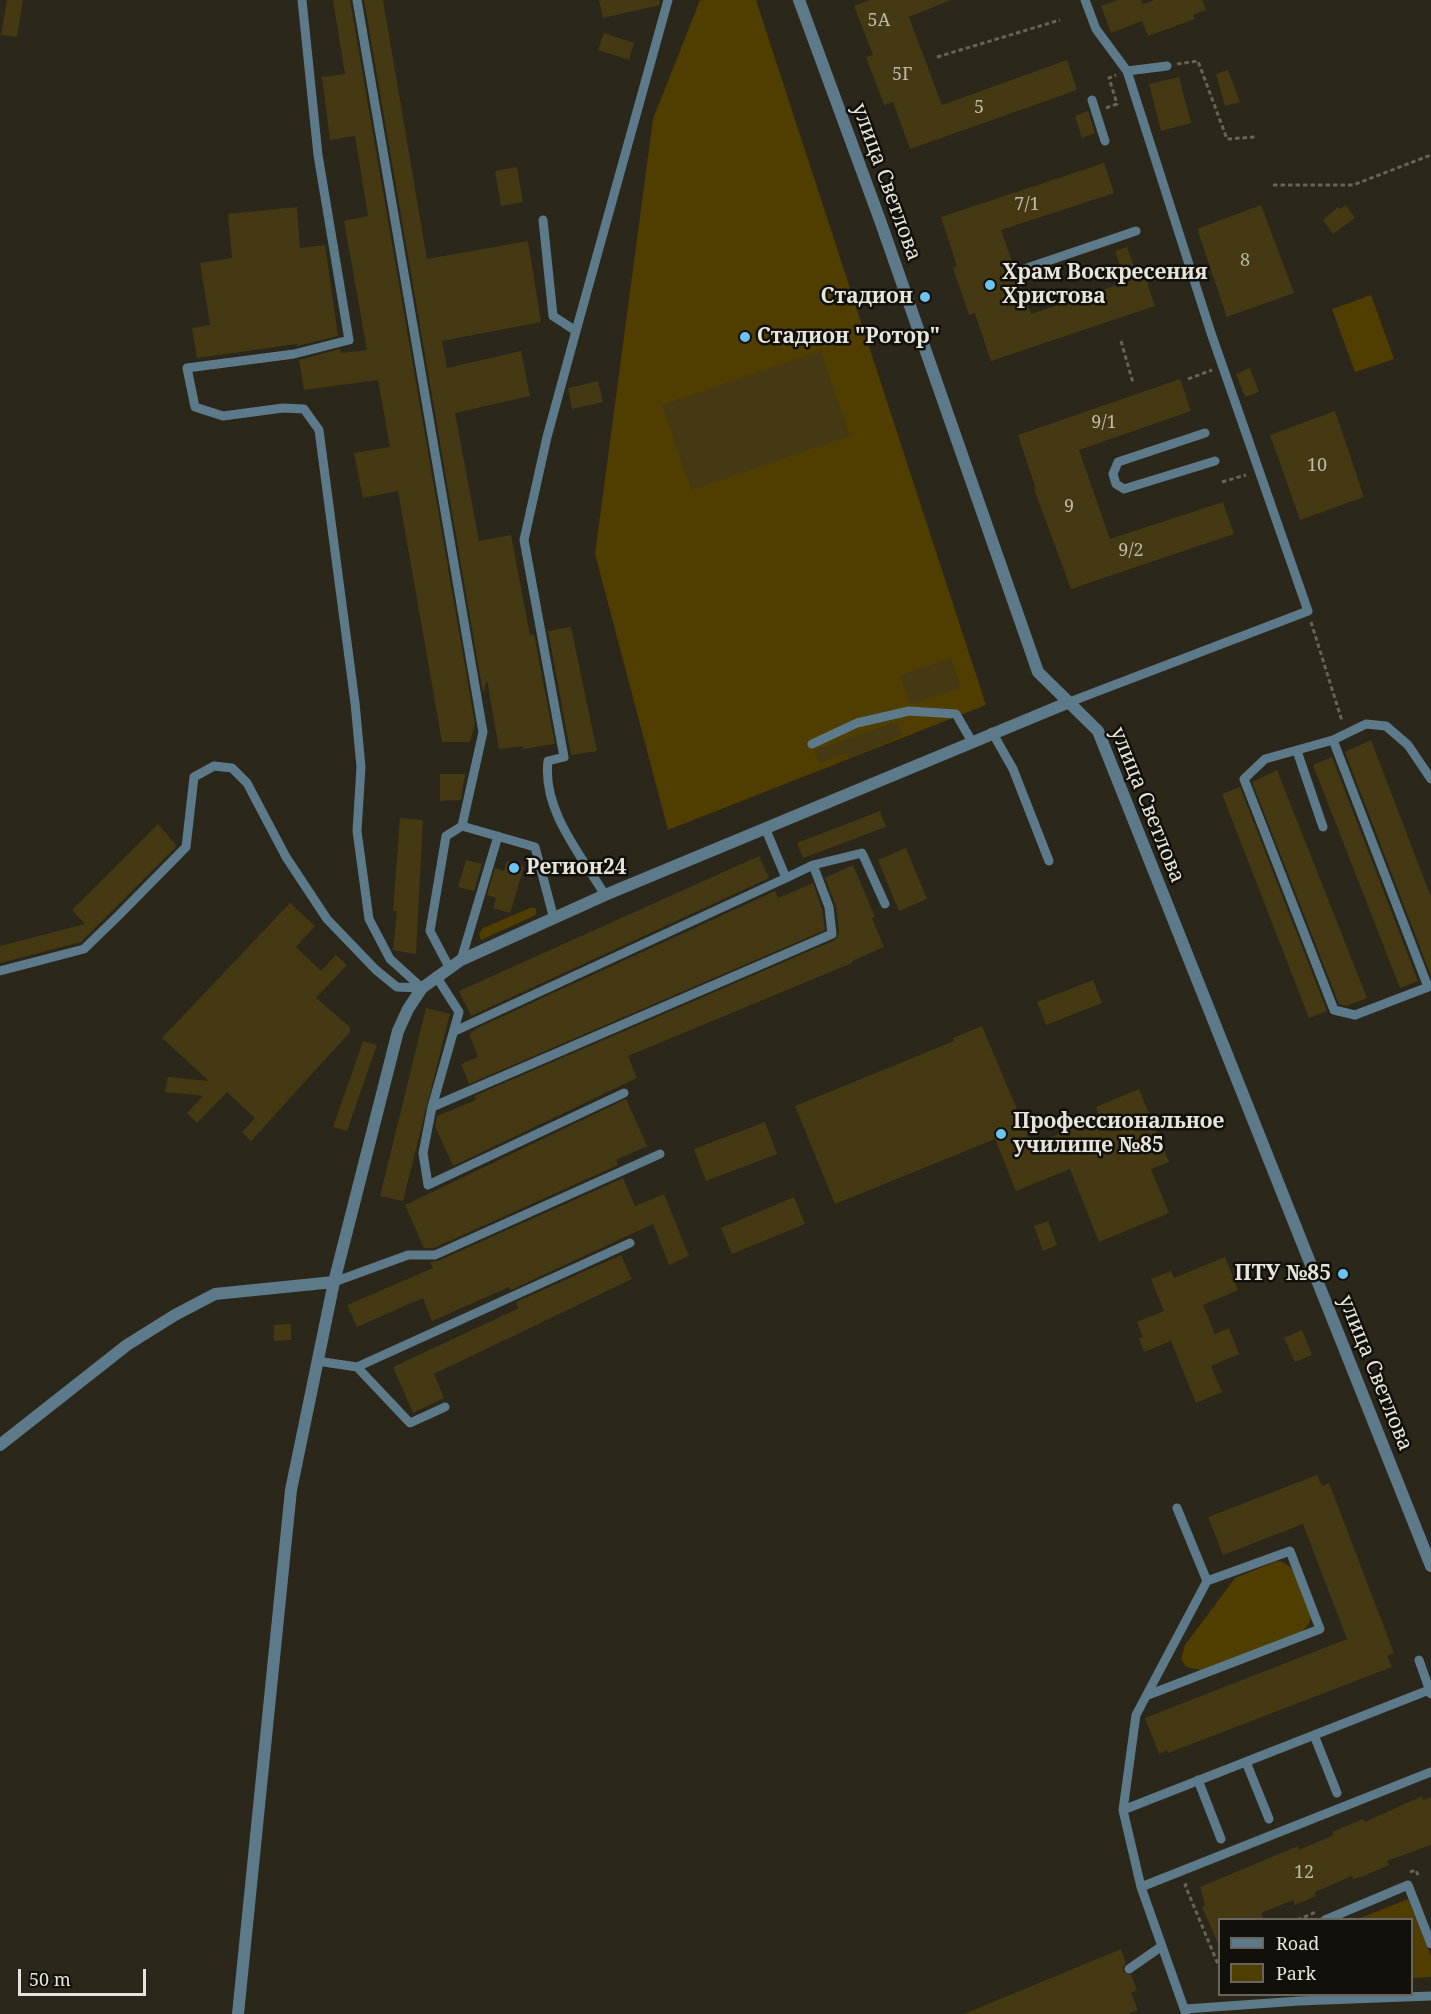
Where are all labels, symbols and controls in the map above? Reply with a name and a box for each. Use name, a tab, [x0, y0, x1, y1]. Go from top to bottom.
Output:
house number: 5А	[868, 10, 890, 32]
house number: 5Г	[892, 64, 912, 86]
house number: 5	[974, 97, 984, 119]
street label: улица Светлова	[846, 100, 926, 264]
house number: 7/1	[1014, 194, 1040, 216]
house number: 8	[1240, 250, 1250, 272]
place label: Храм Воскресения Христова	[1002, 260, 1207, 310]
marker: Храм Воскресения Христова	[983, 278, 997, 292]
place label: Стадион	[821, 284, 913, 310]
marker: Стадион	[918, 290, 932, 304]
place label: Стадион "Ротор"	[757, 324, 940, 350]
marker: Стадион "Ротор"	[738, 330, 752, 344]
house number: 9/1	[1091, 412, 1117, 434]
house number: 10	[1307, 455, 1327, 477]
house number: 9	[1064, 496, 1074, 518]
house number: 9/2	[1118, 540, 1144, 562]
street label: улица Светлова	[1104, 723, 1190, 887]
place label: Регион24	[526, 855, 627, 881]
marker: Регион24	[507, 861, 521, 875]
place label: Профессиональное училище №85	[1013, 1109, 1224, 1159]
marker: Профессиональное училище №85	[994, 1127, 1008, 1141]
place label: ПТУ №85	[1235, 1261, 1331, 1287]
marker: ПТУ №85	[1336, 1267, 1350, 1281]
street label: улица Светлова	[1332, 1291, 1418, 1455]
house number: 12	[1294, 1862, 1314, 1884]
legend	[1218, 1918, 1413, 1996]
text: Road	[1276, 1931, 1319, 1955]
scale bar	[21, 1957, 148, 1995]
text: Park	[1276, 1961, 1316, 1985]
text: 50 m	[29, 1967, 71, 1991]

